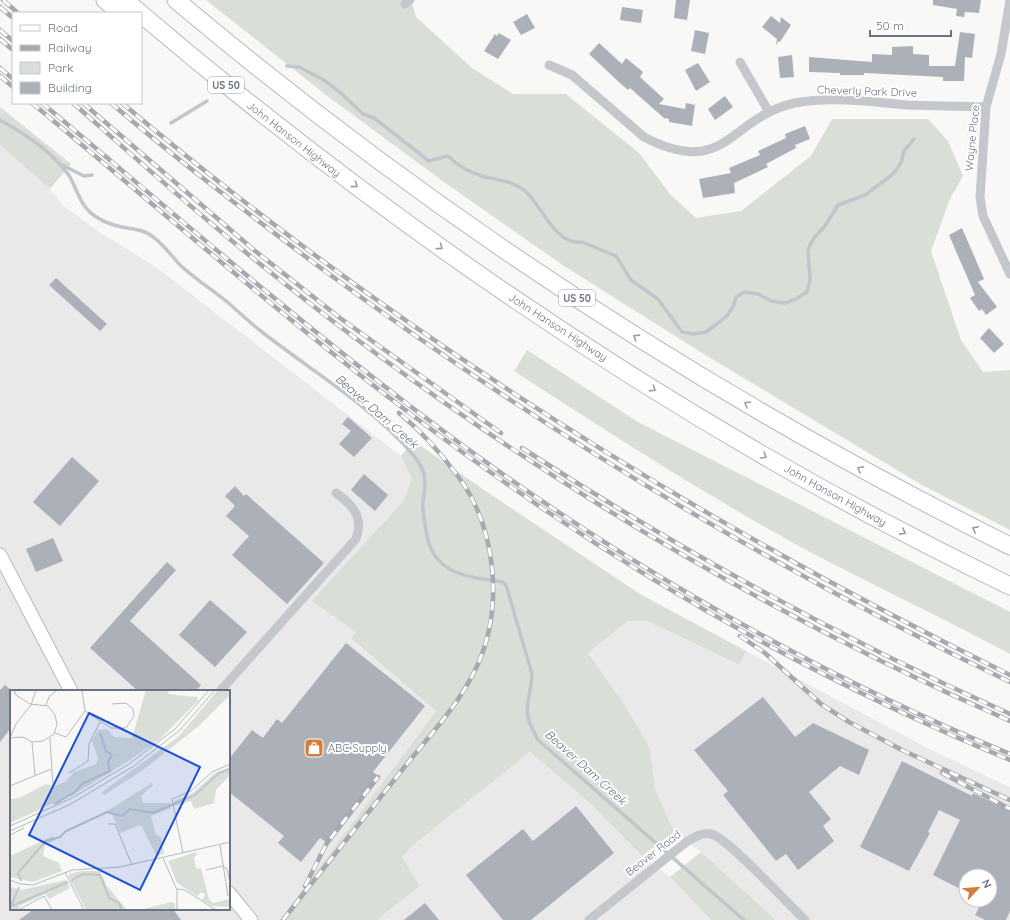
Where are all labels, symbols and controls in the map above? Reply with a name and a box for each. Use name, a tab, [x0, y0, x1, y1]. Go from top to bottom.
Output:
legend	[12, 12, 142, 104]
scale bar	[870, 12, 951, 38]
text: 50 m	[876, 18, 904, 33]
text: Road	[48, 20, 78, 35]
text: Railway	[48, 40, 92, 55]
text: Park	[48, 60, 73, 75]
road number: US 50	[208, 77, 244, 93]
text: Building	[48, 80, 92, 95]
street label: Cheverly Park Drive	[817, 82, 917, 100]
street label: John Hanson Highway	[244, 98, 344, 180]
street label: Wayne Place	[962, 104, 982, 172]
one-way arrow	[351, 181, 358, 188]
one-way arrow	[435, 242, 442, 249]
street label: John Hanson Highway	[506, 290, 610, 364]
road number: US 50	[559, 290, 595, 306]
one-way arrow	[633, 334, 640, 342]
water label: Beaver Dam Creek	[332, 371, 423, 452]
one-way arrow	[649, 384, 656, 391]
one-way arrow	[744, 402, 751, 409]
one-way arrow	[760, 451, 768, 458]
street label: John Hanson Highway	[781, 461, 889, 529]
one-way arrow	[857, 466, 864, 473]
one-way arrow	[972, 526, 979, 534]
one-way arrow	[898, 528, 906, 535]
inset map	[10, 690, 230, 910]
water label: Beaver Dam Creek	[542, 726, 631, 809]
shop icon: ABC Supply	[303, 737, 325, 759]
place label: ABC Supply	[328, 741, 387, 755]
street label: Beaver Road	[623, 827, 683, 879]
north arrow	[958, 868, 998, 908]
text: N	[979, 877, 995, 890]

